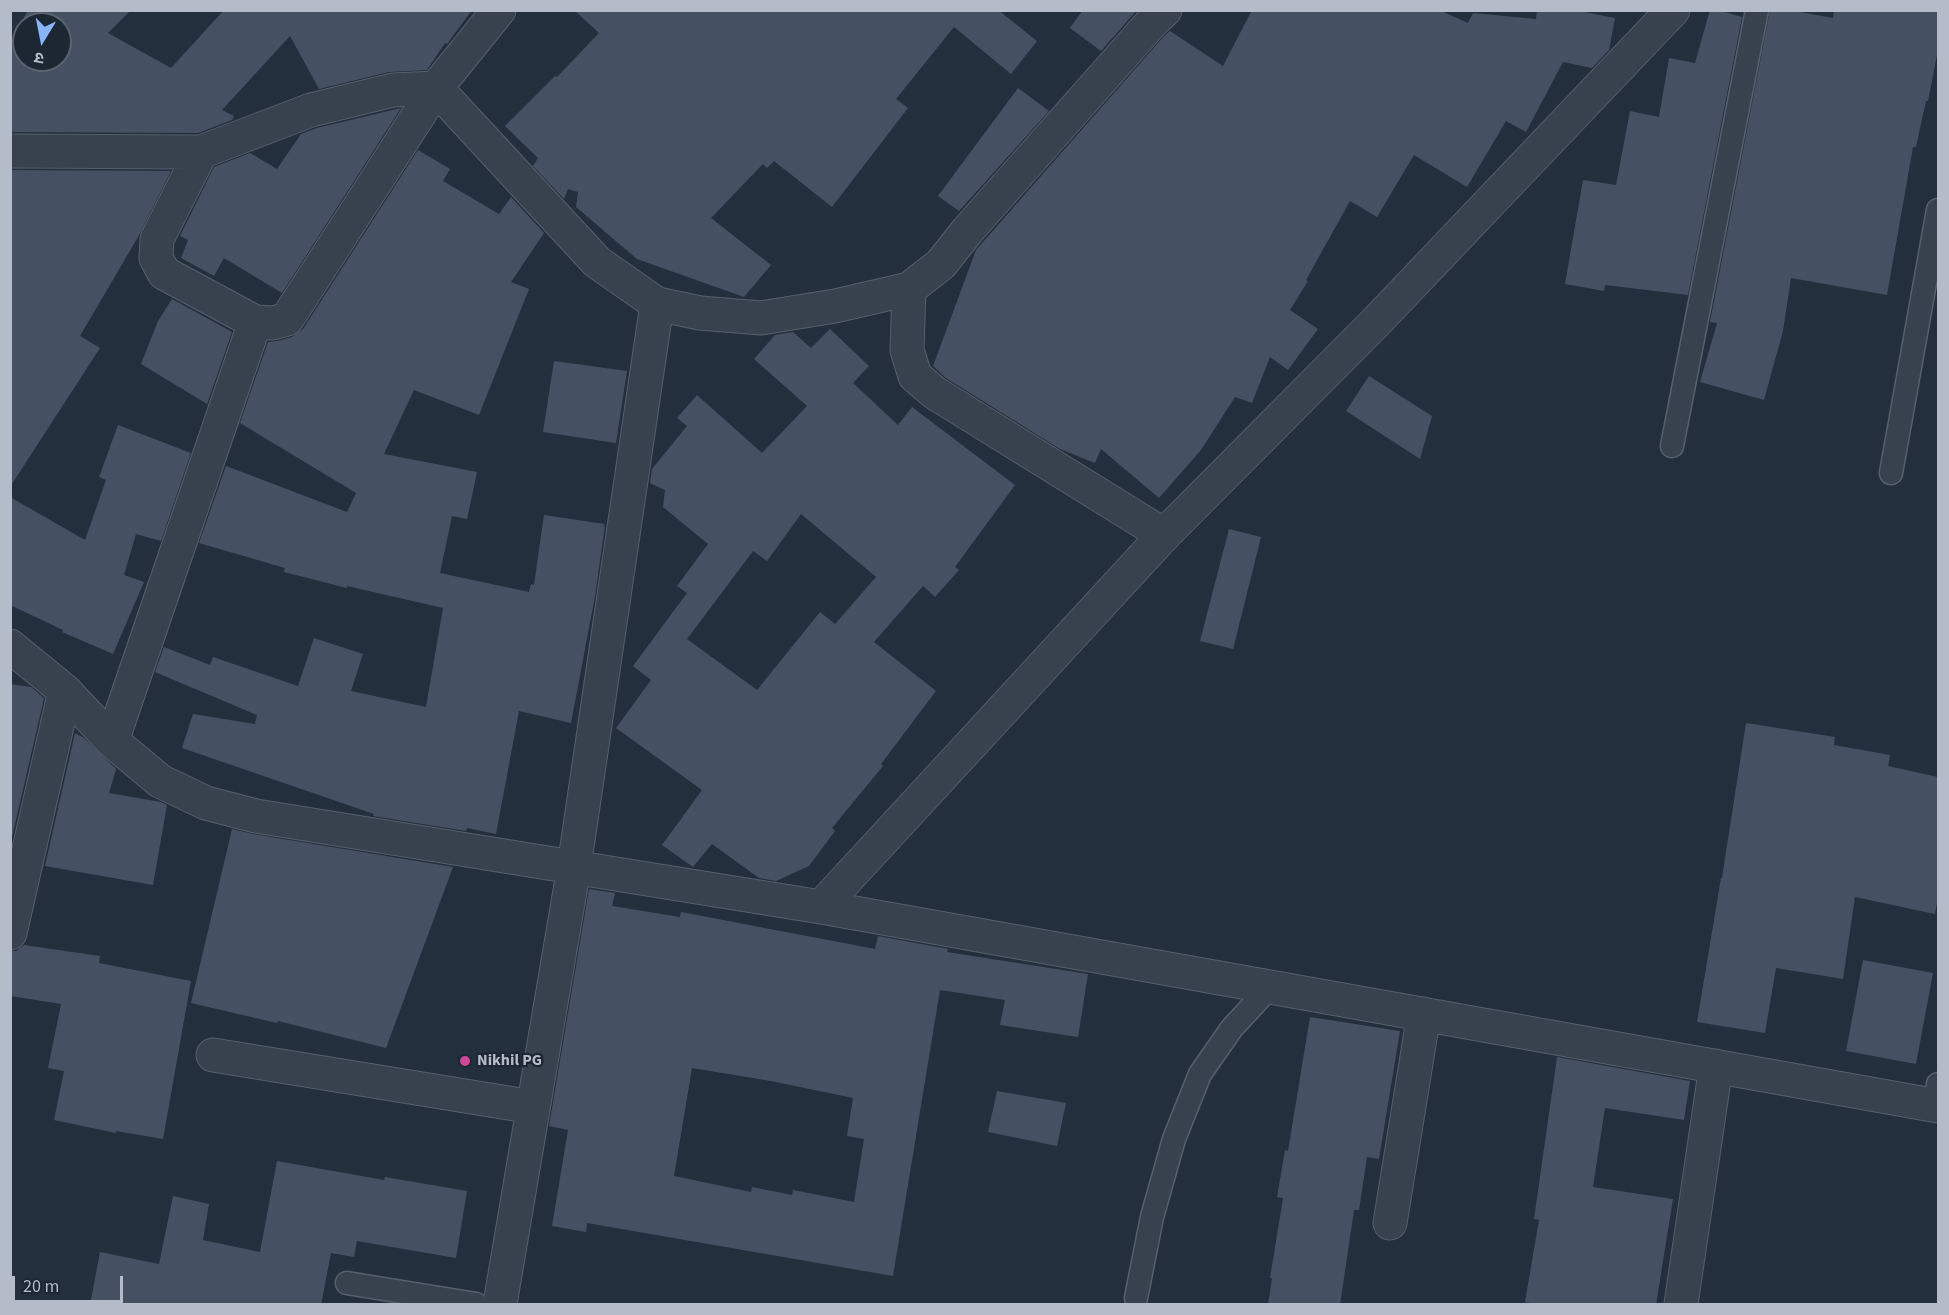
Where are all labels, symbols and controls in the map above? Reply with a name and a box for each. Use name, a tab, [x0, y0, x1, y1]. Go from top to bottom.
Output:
north arrow	[12, 12, 72, 72]
text: उ	[33, 46, 46, 69]
place label: Nikhil PG	[477, 1051, 542, 1071]
marker: Nikhil PG	[458, 1054, 472, 1068]
scale bar	[15, 1264, 126, 1302]
text: 20 m	[23, 1274, 59, 1299]

